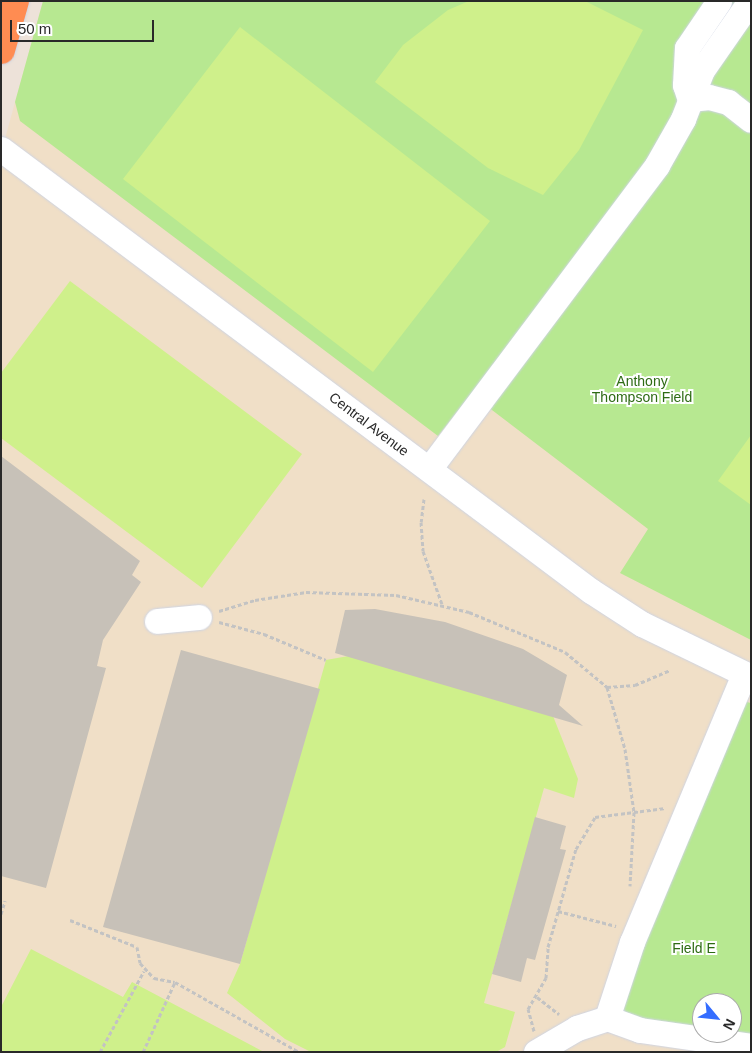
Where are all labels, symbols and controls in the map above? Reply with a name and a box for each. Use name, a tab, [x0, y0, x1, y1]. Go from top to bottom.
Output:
scale bar	[12, 10, 156, 42]
text: 50 m	[18, 20, 51, 37]
park label: Anthony Thompson Field	[592, 373, 692, 406]
street label: Central Avenue	[326, 388, 412, 460]
park label: Field E	[672, 940, 716, 956]
north arrow	[692, 993, 742, 1043]
text: N	[720, 1016, 739, 1033]

